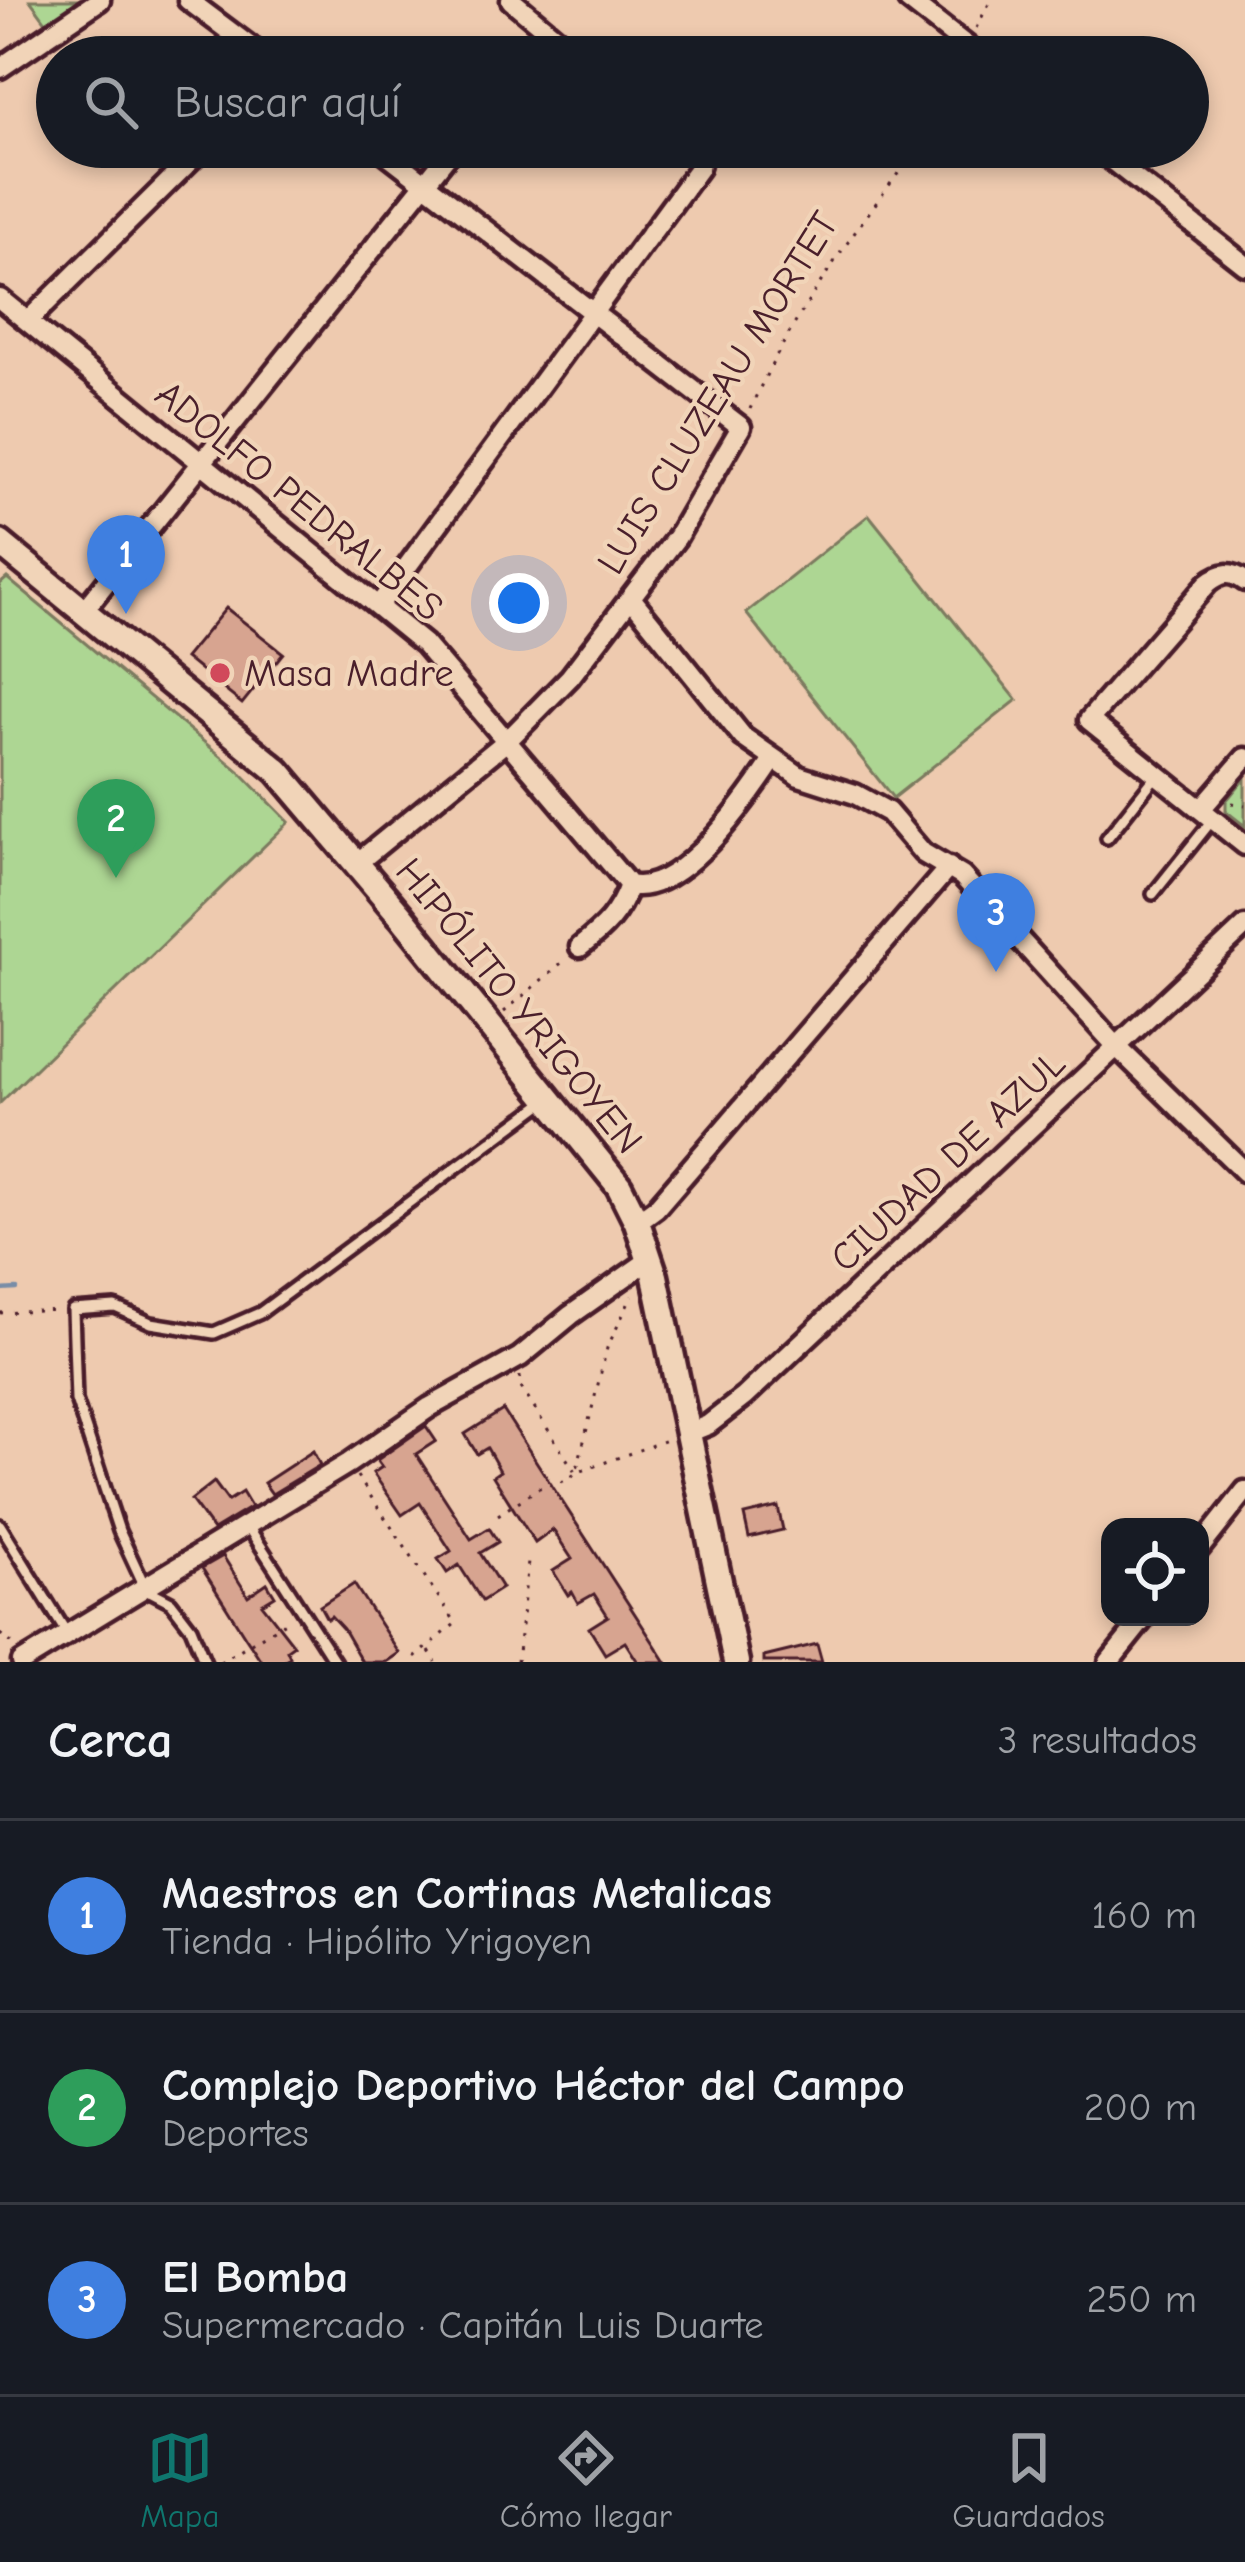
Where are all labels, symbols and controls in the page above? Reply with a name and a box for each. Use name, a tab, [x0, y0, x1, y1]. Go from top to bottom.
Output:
search box	[36, 36, 1209, 168]
icon: search	[78, 69, 144, 135]
text: Buscar aquí	[174, 76, 401, 128]
street label: LUIS CLUZEAU MORTET	[588, 204, 848, 582]
street label: ADOLFO PEDRALBES	[147, 372, 451, 630]
pin: 1	[87, 515, 165, 614]
your location	[489, 573, 549, 633]
place label: Masa Madre	[244, 651, 454, 696]
marker: Masa Madre	[207, 660, 233, 686]
pin: 2	[77, 779, 155, 878]
street label: HIPÓLITO YRIGOYEN	[386, 850, 652, 1162]
pin: 3	[957, 873, 1035, 972]
street label: CIUDAD DE AZUL	[822, 1041, 1075, 1281]
map controls	[1101, 1518, 1209, 1626]
button: locate	[1101, 1518, 1209, 1626]
text: Cerca	[48, 1711, 173, 1770]
text: 3 resultados	[998, 1718, 1197, 1763]
text: Maestros en Cortinas Metalicas	[162, 1867, 772, 1919]
text: 1	[79, 1893, 95, 1938]
text: 160 m	[1091, 1893, 1197, 1938]
text: Tienda · Hipólito Yrigoyen	[162, 1919, 592, 1964]
text: Complejo Deportivo Héctor del Campo	[162, 2059, 905, 2111]
text: 2	[77, 2085, 97, 2130]
text: 200 m	[1084, 2085, 1197, 2130]
text: Deportes	[162, 2111, 309, 2156]
text: El Bomba	[162, 2251, 348, 2303]
text: 3	[77, 2277, 97, 2322]
text: 250 m	[1086, 2277, 1197, 2322]
text: Supermercado · Capitán Luis Duarte	[162, 2303, 764, 2348]
tab: Mapa	[140, 2425, 219, 2535]
tab: Cómo llegar	[500, 2425, 672, 2535]
tab: Guardados	[952, 2425, 1105, 2535]

